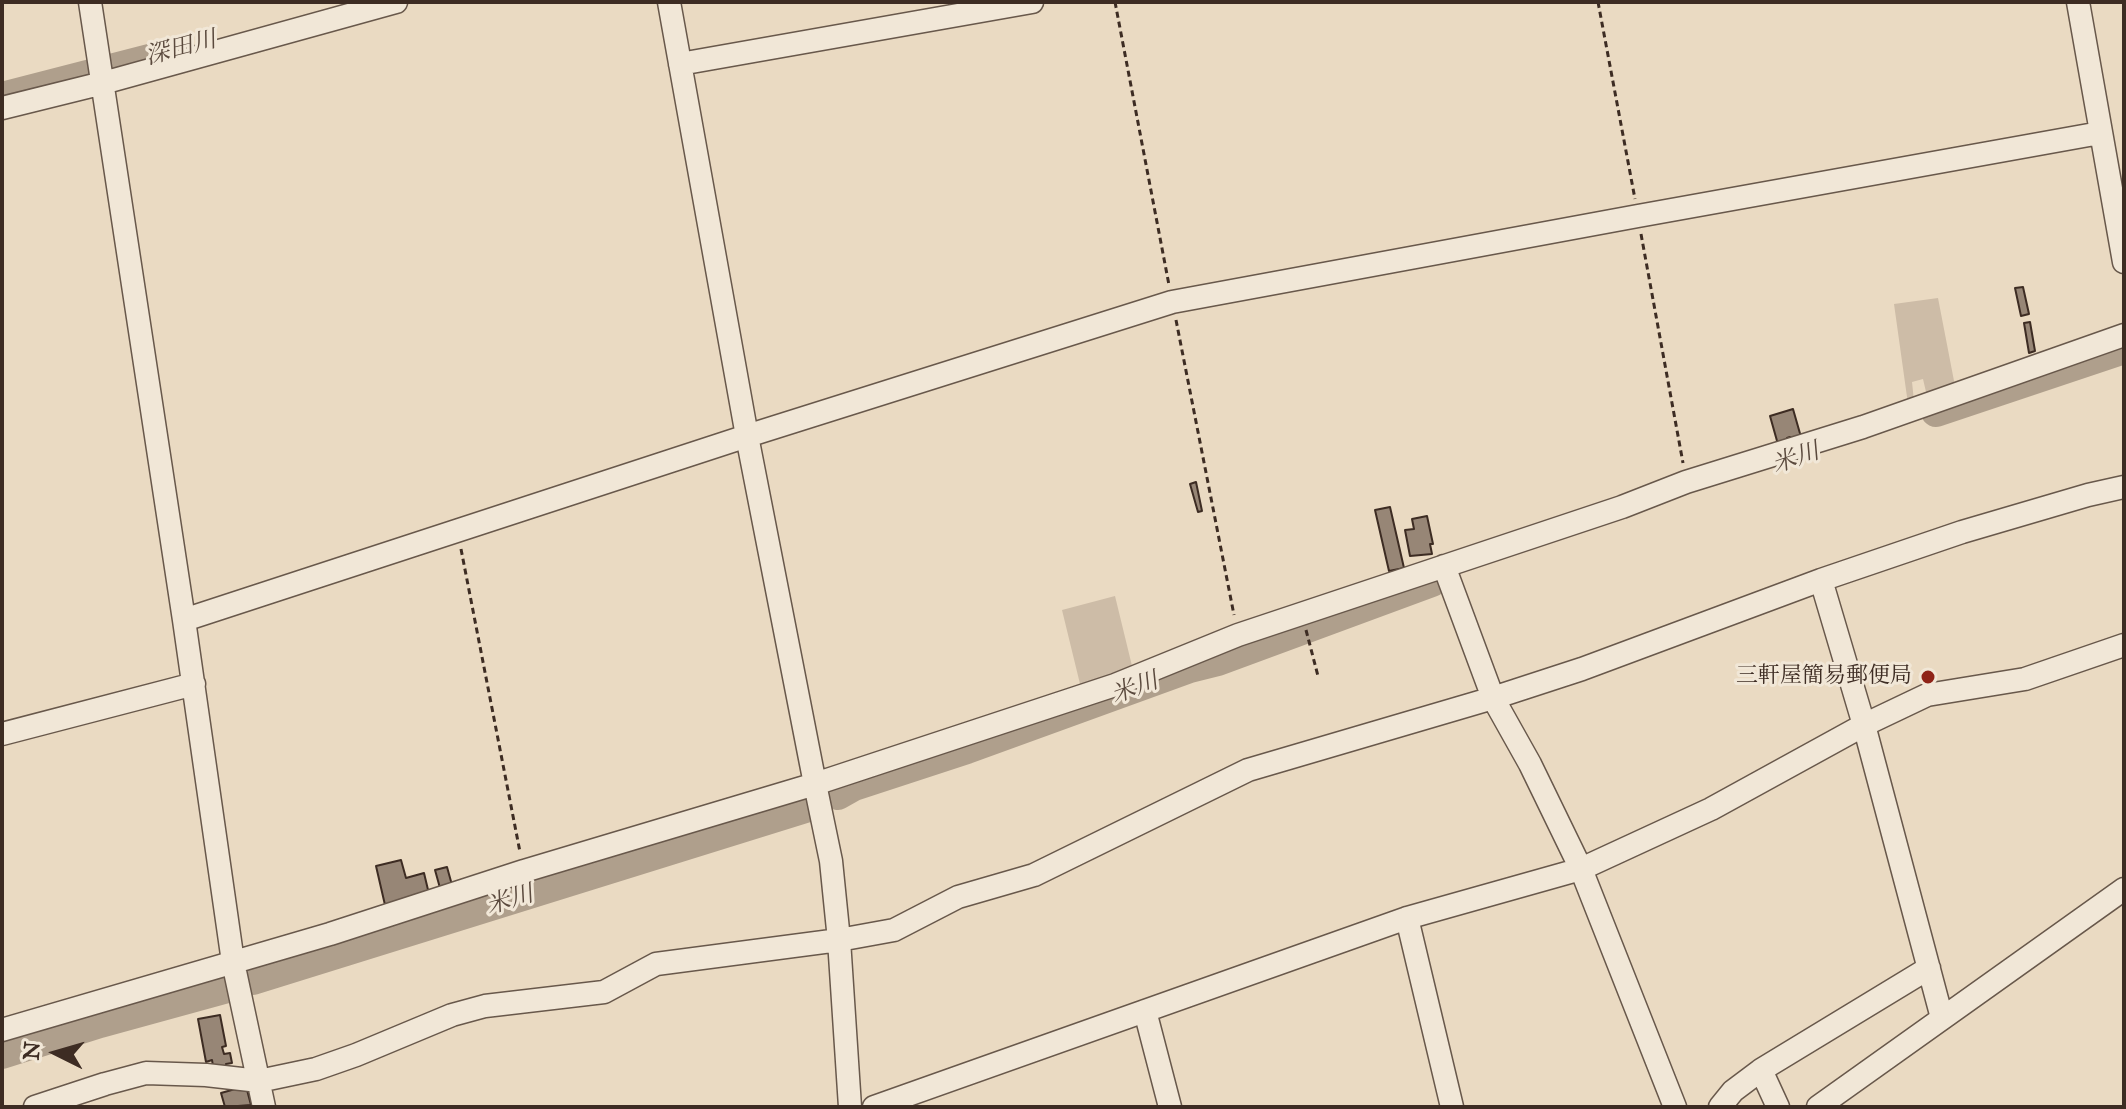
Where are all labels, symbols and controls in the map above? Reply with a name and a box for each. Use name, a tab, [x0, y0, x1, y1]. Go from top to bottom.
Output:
water label: 深田川	[142, 26, 220, 72]
water label: 米川	[1769, 438, 1823, 480]
place label: 三軒屋簡易郵便局	[1736, 664, 1912, 690]
water label: 米川	[1108, 667, 1162, 711]
marker: 三軒屋簡易郵便局	[1919, 668, 1937, 686]
water label: 米川	[483, 880, 537, 922]
north arrow	[16, 1013, 96, 1093]
text: N	[17, 1040, 46, 1061]

